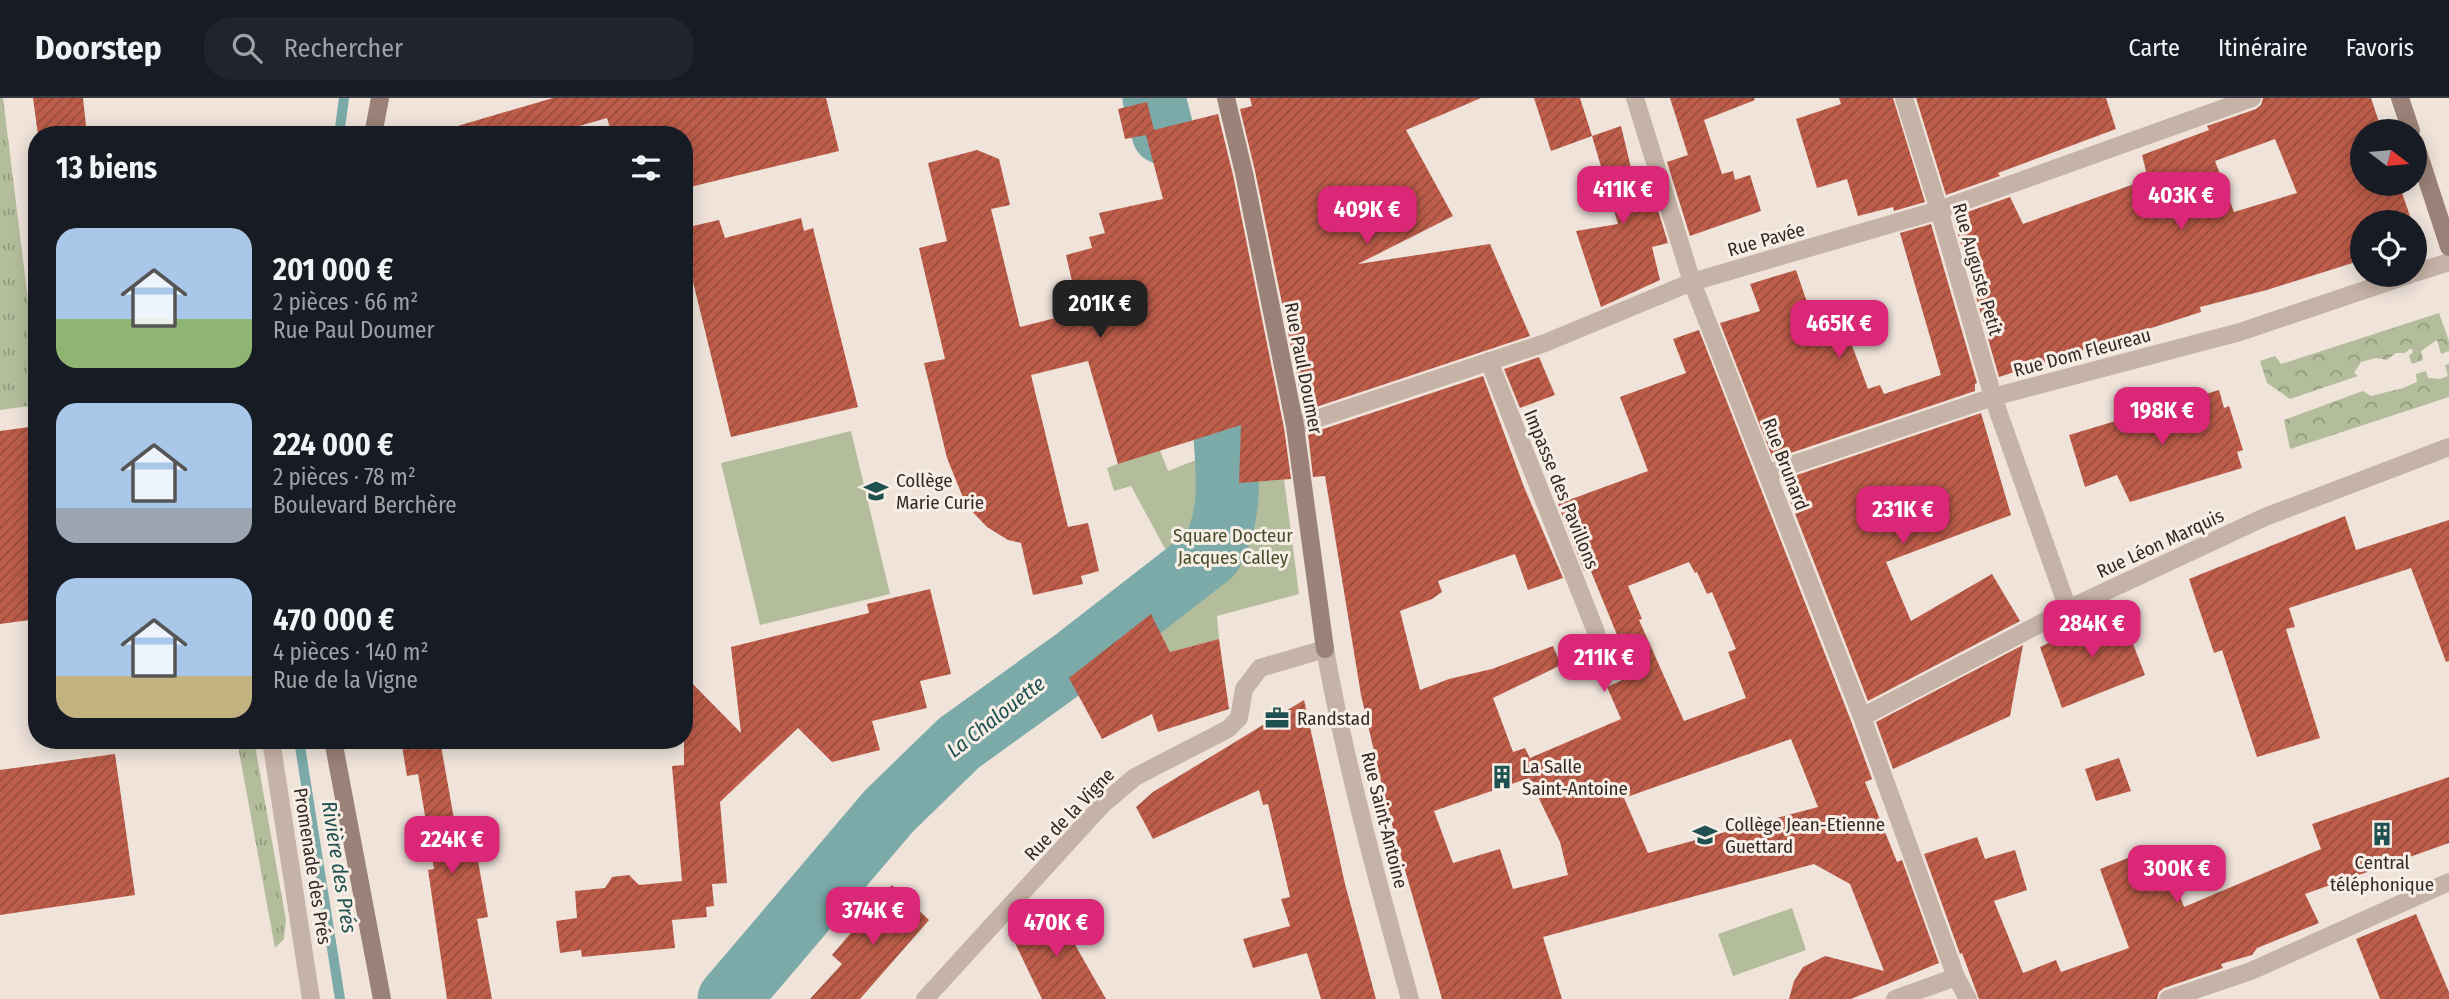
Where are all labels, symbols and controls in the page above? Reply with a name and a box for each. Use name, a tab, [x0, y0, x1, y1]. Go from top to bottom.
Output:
search box	[204, 17, 694, 80]
text: Doorstep	[35, 28, 162, 68]
icon: search	[228, 29, 266, 67]
text: Rechercher	[284, 33, 403, 64]
text: Carte	[2129, 34, 2180, 62]
text: Itinéraire	[2218, 34, 2308, 62]
text: Favoris	[2346, 34, 2414, 62]
north arrow	[2350, 119, 2427, 196]
map controls	[2350, 119, 2427, 287]
icon: filters	[627, 149, 665, 187]
text: 13 biens	[56, 150, 157, 186]
pin: 411K €	[1566, 166, 1680, 226]
pin: 403K €	[2124, 172, 2238, 232]
text: 411K €	[1593, 175, 1653, 203]
text: 403K €	[2148, 181, 2214, 209]
pin: 409K €	[1310, 186, 1424, 246]
text: 409K €	[1334, 195, 1400, 223]
street label: Rue Auguste Petit	[1948, 200, 2008, 339]
button: locate	[2350, 210, 2427, 287]
street label: Rue Pavée	[1725, 217, 1807, 261]
text: 201 000 €	[273, 252, 393, 288]
icon: home	[112, 256, 196, 340]
pin: 201K €	[1043, 280, 1157, 340]
text: 2 pièces · 66 m²	[273, 288, 418, 316]
text: 201K €	[1069, 289, 1131, 317]
street label: Rue Paul Doumer	[1279, 300, 1328, 436]
pin: 465K €	[1782, 300, 1896, 360]
text: 465K €	[1806, 309, 1872, 337]
text: Rue Paul Doumer	[273, 316, 435, 344]
street label: Rue Dom Fleureau	[2011, 323, 2153, 382]
pin: 198K €	[2105, 388, 2219, 447]
text: 198K €	[2130, 396, 2194, 424]
street label: Impasse des Pavillons	[1519, 406, 1604, 572]
street label: Rue Brunard	[1757, 415, 1814, 513]
text: 224 000 €	[273, 427, 393, 463]
icon: home	[112, 431, 196, 515]
text: 2 pièces · 78 m²	[273, 463, 416, 491]
place label: Collège Marie Curie	[896, 469, 984, 514]
school or university icon: Collège Marie Curie	[862, 477, 890, 505]
pin: 231K €	[1846, 486, 1960, 546]
text: Boulevard Berchère	[273, 491, 457, 519]
text: 231K €	[1872, 495, 1934, 523]
street label: Rue Léon Marquis	[2093, 504, 2228, 583]
park label: Square Docteur Jacques Calley	[1173, 524, 1293, 569]
pin: 284K €	[2035, 601, 2149, 660]
text: 470 000 €	[273, 602, 394, 638]
icon: home	[112, 606, 196, 690]
text: 284K €	[2059, 609, 2125, 637]
pin: 211K €	[1547, 634, 1661, 694]
text: 4 pièces · 140 m²	[273, 638, 429, 666]
text: 211K €	[1574, 643, 1634, 671]
text: Rue de la Vigne	[273, 666, 418, 694]
water label: La Chalouette	[942, 671, 1050, 763]
office icon: Randstad	[1263, 704, 1291, 732]
place label: Randstad	[1297, 707, 1370, 730]
street label: Rue Saint-Antoine	[1356, 749, 1413, 891]
place label: La Salle Saint-Antoine	[1522, 755, 1628, 800]
street label: Rue de la Vigne	[1020, 763, 1119, 865]
building icon: La Salle Saint-Antoine	[1488, 763, 1516, 791]
street label: Promenade des Prés	[289, 786, 336, 946]
water label: Rivière des Prés	[316, 799, 362, 935]
place label: Collège Jean-Etienne Guettard	[1725, 813, 1885, 858]
pin: 224K €	[395, 816, 509, 876]
building icon: Central téléphonique	[2368, 820, 2396, 848]
school or university icon: Collège Jean-Etienne Guettard	[1691, 821, 1719, 849]
text: 224K €	[420, 825, 484, 853]
pin: 300K €	[2120, 846, 2234, 905]
place label: Central téléphonique	[2330, 851, 2434, 896]
text: 300K €	[2144, 854, 2210, 882]
pin: 374K €	[816, 888, 930, 947]
text: 374K €	[842, 896, 904, 924]
pin: 470K €	[999, 900, 1113, 959]
text: 470K €	[1024, 908, 1088, 936]

